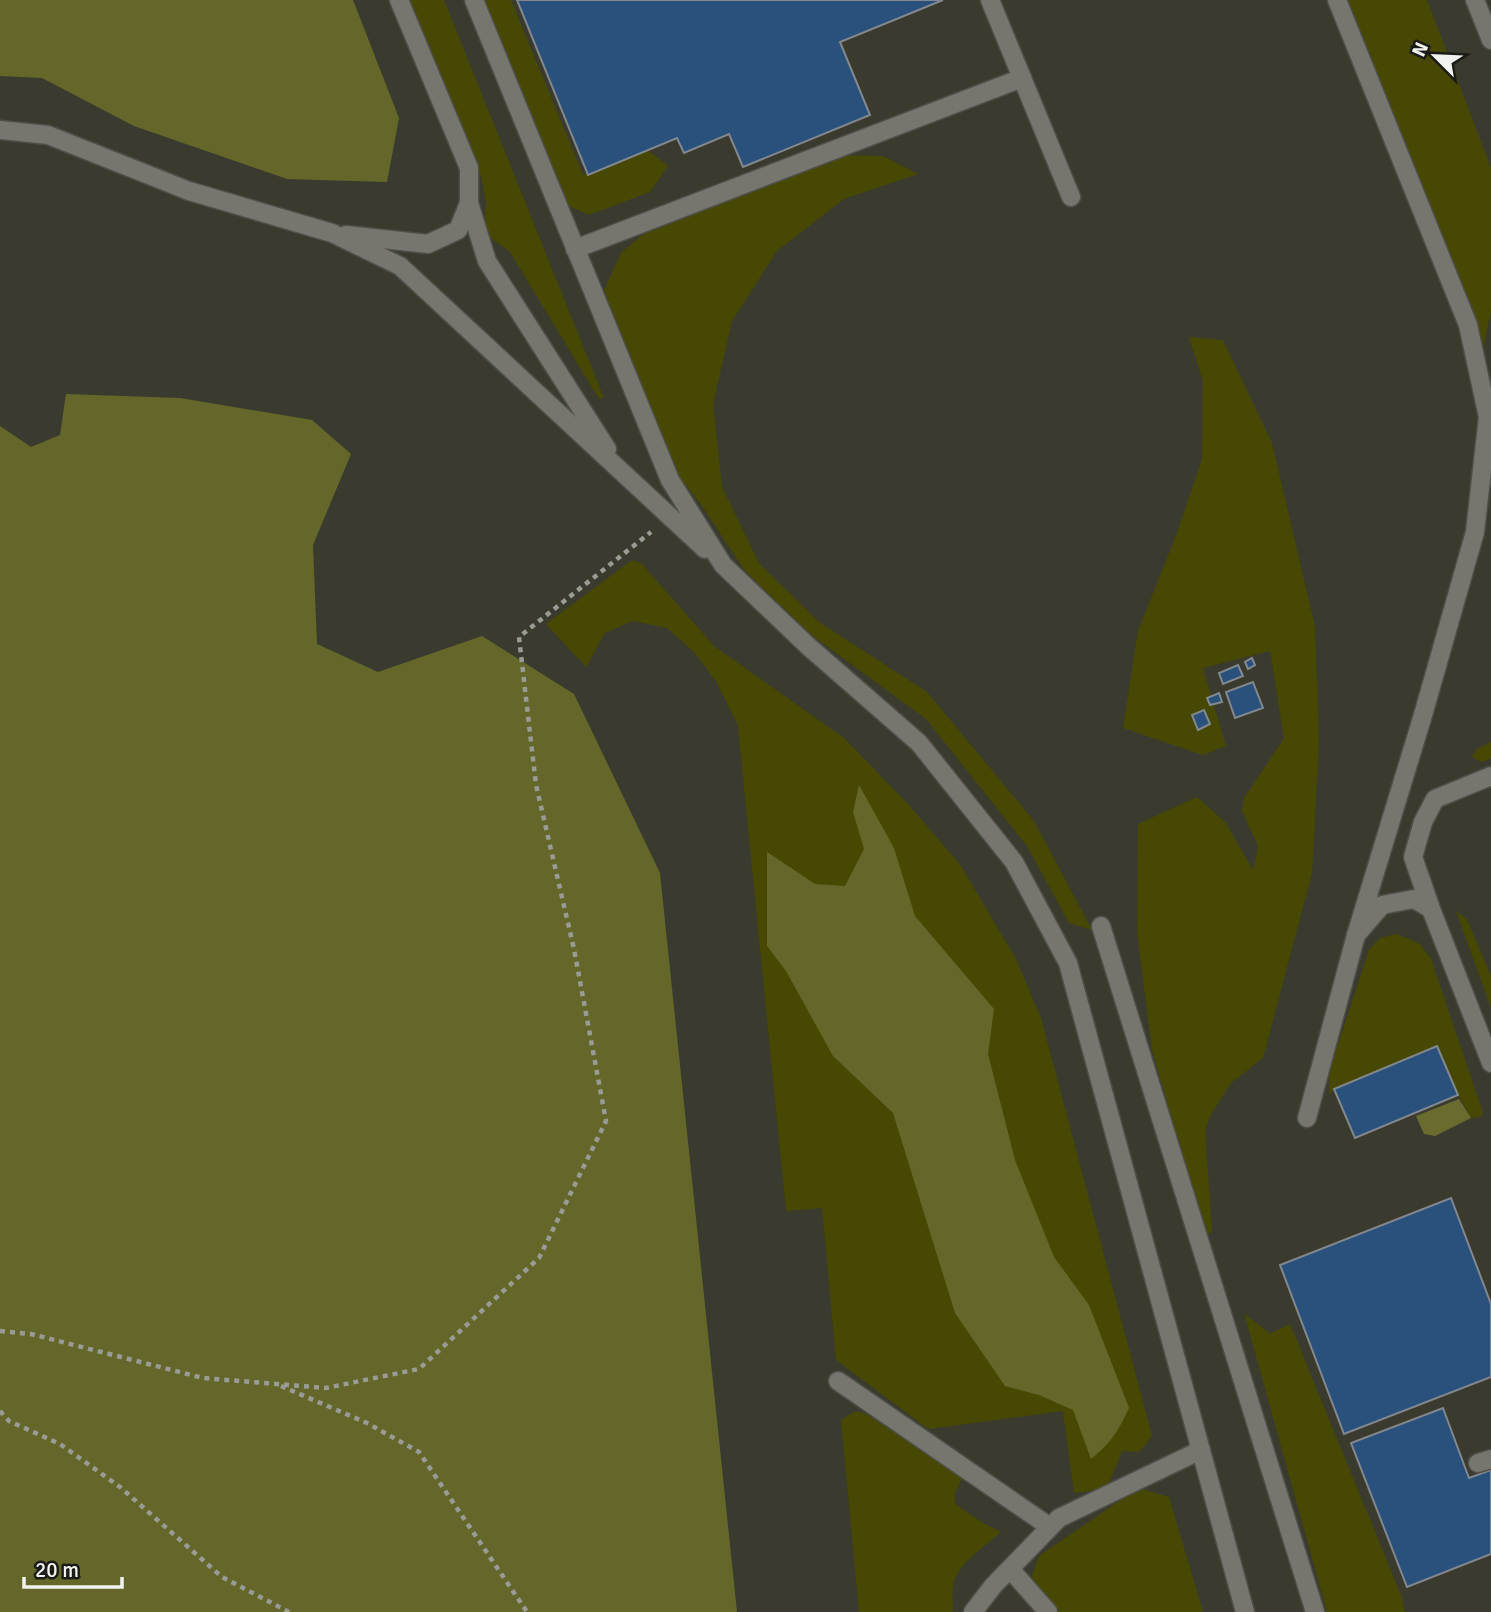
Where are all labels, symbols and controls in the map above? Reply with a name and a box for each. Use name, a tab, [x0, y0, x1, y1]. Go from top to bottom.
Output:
north arrow	[1400, 21, 1470, 91]
text: N	[1407, 39, 1434, 60]
scale bar	[24, 1546, 122, 1590]
text: 20 m	[35, 1557, 79, 1583]

